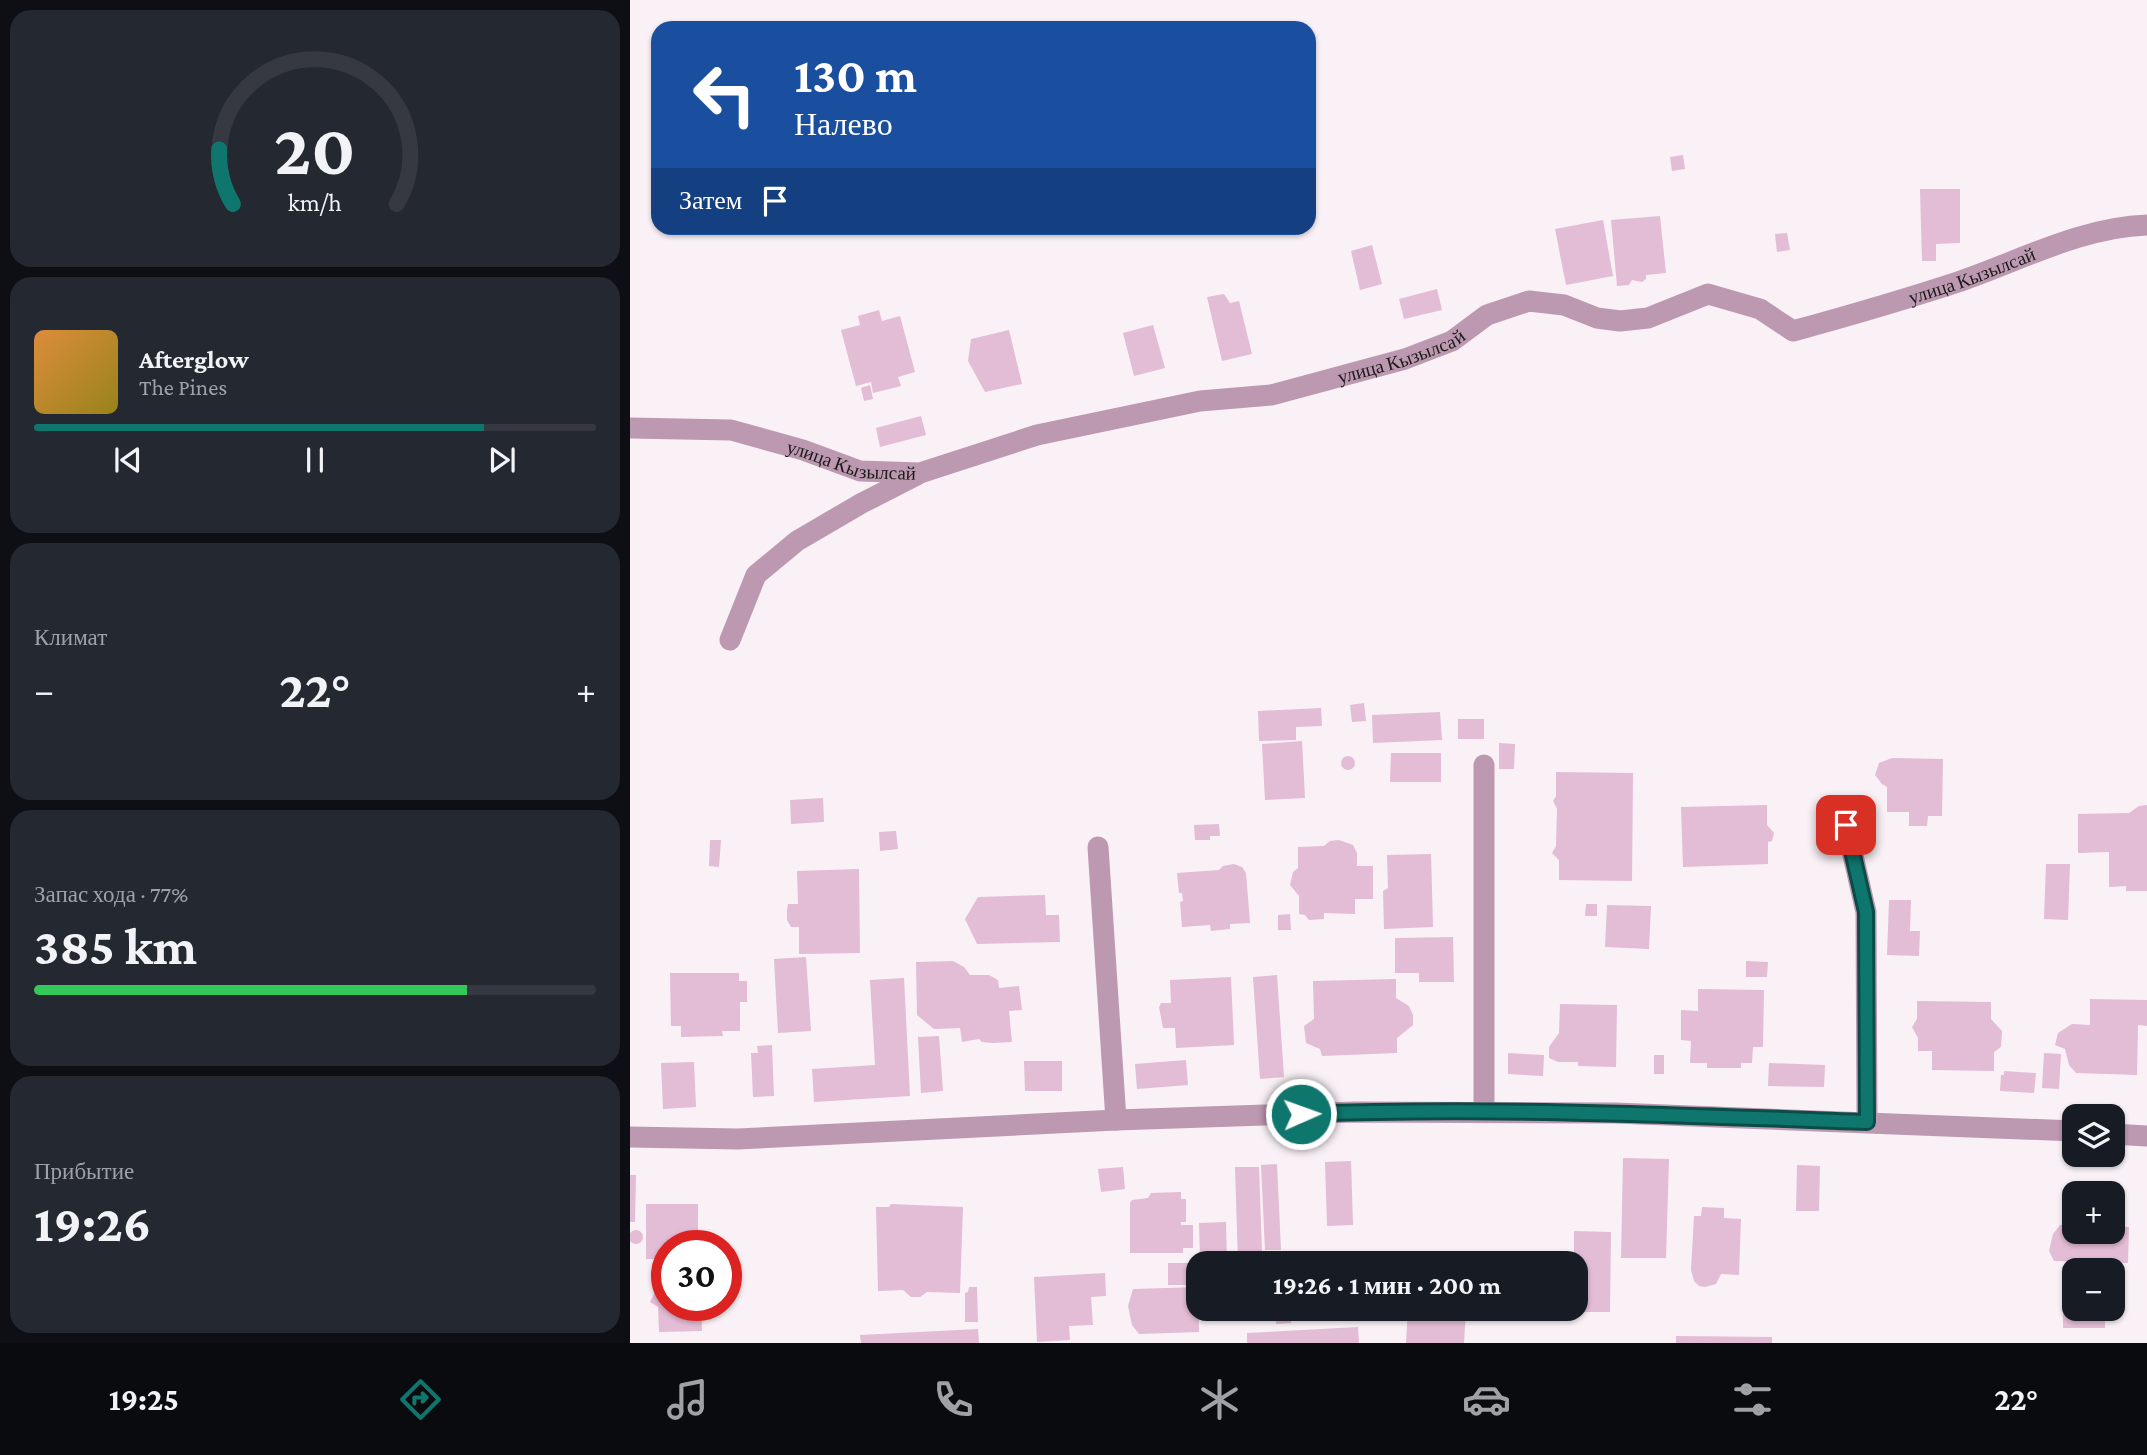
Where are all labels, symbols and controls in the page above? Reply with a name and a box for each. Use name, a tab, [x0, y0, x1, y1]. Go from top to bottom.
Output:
text: 130 m	[794, 48, 917, 103]
icon: left	[679, 49, 770, 140]
text: Налево	[794, 106, 893, 142]
text: 20	[274, 110, 356, 191]
icon: arrive	[756, 182, 794, 220]
text: Затем	[679, 186, 742, 215]
text: km/h	[288, 189, 342, 216]
street label: улица Кызылсай	[1906, 243, 2038, 308]
street label: улица Кызылсай	[1335, 325, 1469, 388]
text: Afterglow	[139, 345, 249, 374]
text: The Pines	[139, 374, 227, 400]
street label: улица Кызылсай	[784, 436, 916, 484]
icon: previous	[109, 441, 147, 479]
icon: pause	[296, 441, 334, 479]
icon: next	[483, 441, 521, 479]
text: Климат	[34, 624, 107, 650]
text: 22°	[279, 660, 351, 718]
text: −	[34, 669, 54, 711]
text: +	[576, 669, 596, 711]
pin	[1816, 795, 1876, 855]
icon: arrive	[1827, 806, 1865, 844]
text: Запас хода · 77%	[34, 881, 188, 907]
text: 385 km	[34, 917, 197, 975]
position arrow	[1264, 1077, 1338, 1151]
map controls	[2062, 1104, 2125, 1321]
button: layers	[2062, 1104, 2125, 1167]
text: Прибытие	[34, 1158, 134, 1184]
button: +	[2062, 1181, 2125, 1244]
text: 19:26	[34, 1194, 151, 1252]
speed limit sign: 30	[651, 1230, 742, 1321]
button: −	[2062, 1258, 2125, 1321]
text: 19:26 · 1 мин · 200 m	[1273, 1271, 1501, 1300]
icon: directions	[396, 1375, 445, 1424]
icon: music	[663, 1375, 712, 1424]
icon: phone	[929, 1375, 978, 1424]
icon: climate	[1195, 1375, 1244, 1424]
icon: car	[1462, 1375, 1511, 1424]
icon: filters	[1728, 1375, 1777, 1424]
text: 19:25	[109, 1381, 179, 1417]
text: 22°	[1994, 1381, 2038, 1417]

